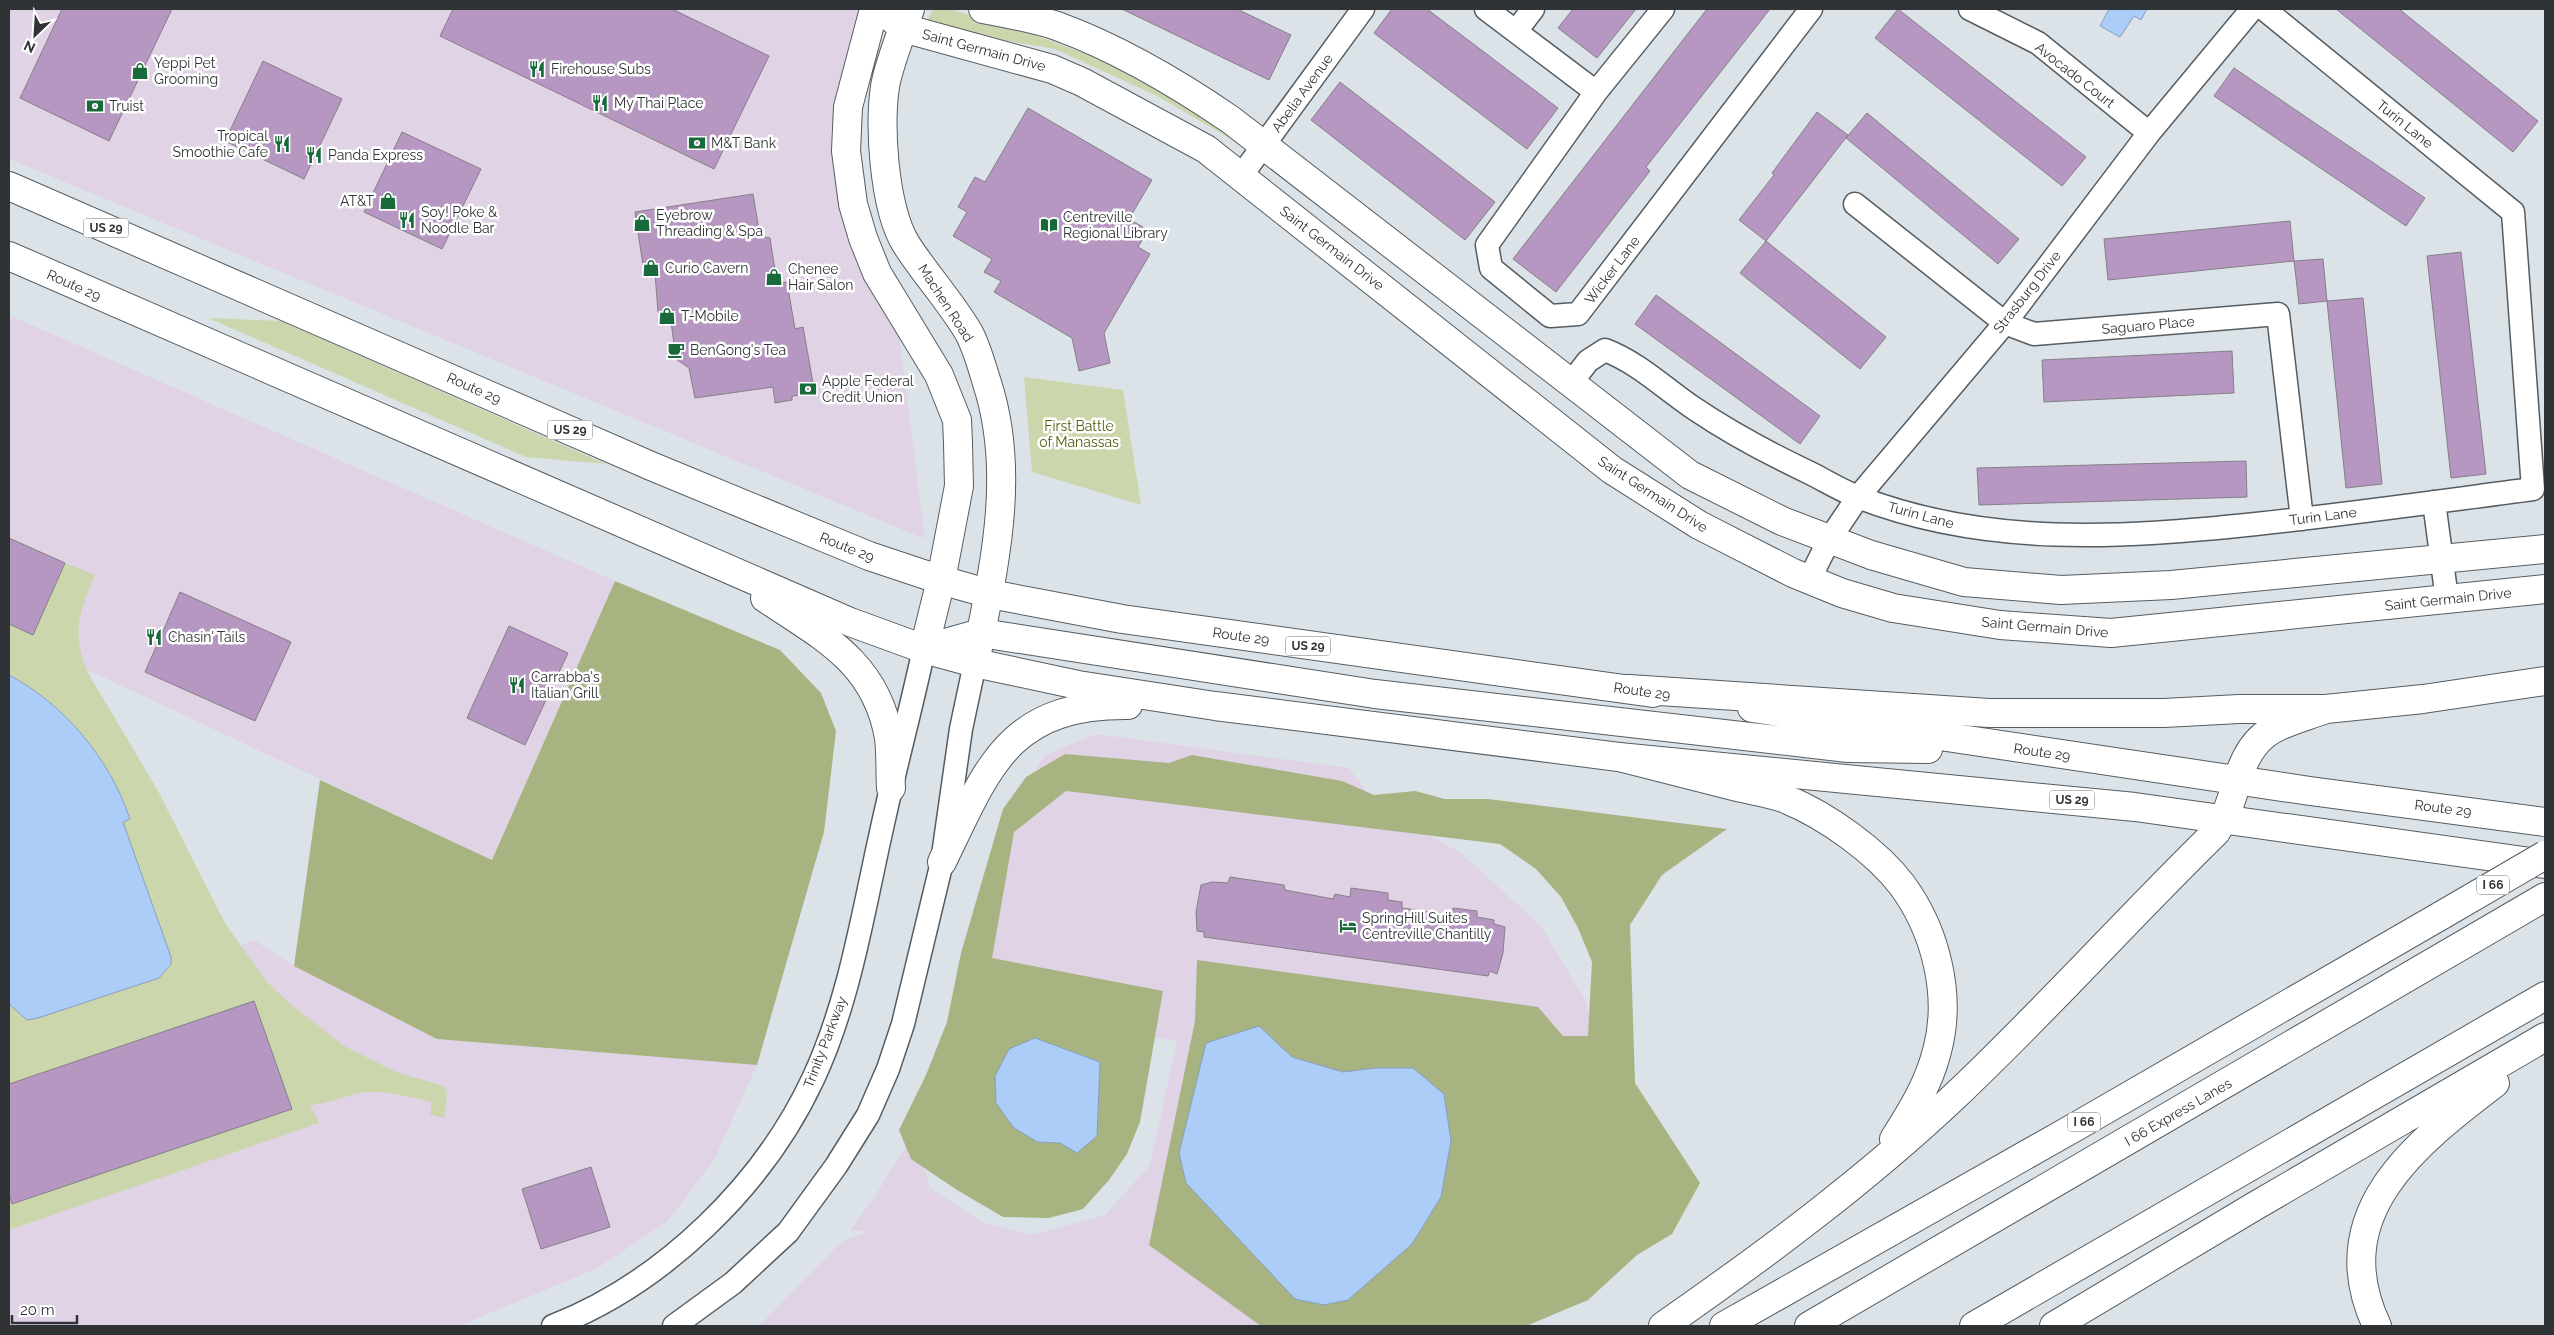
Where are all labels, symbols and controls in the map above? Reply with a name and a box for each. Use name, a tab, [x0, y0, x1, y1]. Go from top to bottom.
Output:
north arrow	[10, 10, 60, 60]
street label: Saint Germain Drive	[920, 26, 1048, 74]
text: N	[21, 37, 38, 56]
street label: Avocado Court	[2032, 39, 2118, 111]
street label: Abelia Avenue	[1268, 51, 1336, 135]
place label: Yeppi Pet Grooming	[154, 55, 218, 87]
restaurant icon: Firehouse Subs	[527, 59, 547, 79]
shop icon: Yeppi Pet Grooming	[130, 61, 150, 81]
place label: Firehouse Subs	[551, 61, 651, 77]
restaurant icon: My Thai Place	[590, 93, 610, 113]
place label: My Thai Place	[614, 95, 704, 111]
bank icon: Truist	[85, 96, 105, 116]
street label: Turin Lane	[2374, 97, 2436, 151]
place label: Truist	[109, 98, 144, 114]
place label: Tropical Smoothie Cafe	[173, 128, 268, 160]
bank icon: M&T Bank	[687, 133, 707, 153]
restaurant icon: Tropical Smoothie Cafe	[272, 134, 292, 154]
place label: M&T Bank	[711, 135, 777, 151]
restaurant icon: Panda Express	[304, 145, 324, 165]
place label: Panda Express	[328, 147, 423, 163]
shop icon: AT&T	[378, 191, 398, 211]
place label: AT&T	[340, 193, 374, 209]
street label: Saint Germain Drive	[1277, 202, 1387, 294]
place label: Soy! Poke & Noodle Bar	[421, 204, 498, 236]
place label: Eyebrow Threading & Spa	[656, 207, 763, 239]
place label: Centreville Regional Library	[1063, 209, 1168, 241]
restaurant icon: Soy! Poke & Noodle Bar	[397, 210, 417, 230]
shop icon: Eyebrow Threading & Spa	[632, 213, 652, 233]
library icon: Centreville Regional Library	[1039, 215, 1059, 235]
road number: US 29	[84, 218, 128, 238]
street label: Wicker Lane	[1581, 233, 1643, 307]
street label: Strasburg Drive	[1990, 248, 2064, 336]
shop icon: Curio Cavern	[641, 258, 661, 278]
place label: Curio Cavern	[665, 260, 748, 276]
place label: Chenee Hair Salon	[788, 261, 854, 293]
street label: Machen Road	[915, 261, 977, 345]
street label: Route 29	[45, 266, 103, 304]
shop icon: Chenee Hair Salon	[764, 267, 784, 287]
shop icon: T-Mobile	[657, 306, 677, 326]
place label: T-Mobile	[681, 308, 739, 324]
street label: Saguaro Place	[2101, 313, 2195, 337]
cafe icon: BenGong's Tea	[666, 340, 686, 360]
place label: BenGong's Tea	[690, 342, 786, 358]
street label: Route 29	[445, 369, 503, 407]
place label: Apple Federal Credit Union	[822, 373, 914, 405]
bank icon: Apple Federal Credit Union	[798, 379, 818, 399]
park label: First Battle of Manassas	[1039, 418, 1119, 450]
road number: US 29	[548, 420, 592, 440]
street label: Saint Germain Drive	[1595, 453, 1711, 535]
street label: Turin Lane	[1886, 499, 1956, 531]
street label: Turin Lane	[2288, 504, 2358, 528]
street label: Route 29	[817, 529, 877, 565]
street label: Saint Germain Drive	[2384, 584, 2512, 614]
street label: Saint Germain Drive	[1981, 613, 2109, 641]
street label: Route 29	[1211, 624, 1271, 648]
restaurant icon: Chasin' Tails	[144, 627, 164, 647]
place label: Chasin' Tails	[168, 629, 245, 645]
road number: US 29	[1286, 636, 1330, 656]
place label: Carrabba's Italian Grill	[531, 669, 600, 701]
restaurant icon: Carrabba's Italian Grill	[507, 675, 527, 695]
street label: Route 29	[1612, 679, 1672, 703]
street label: Route 29	[2012, 740, 2072, 764]
road number: US 29	[2050, 790, 2094, 810]
street label: Route 29	[2414, 797, 2472, 819]
road number: I 66	[2477, 876, 2509, 894]
place label: SpringHill Suites Centreville Chantilly	[1362, 910, 1492, 942]
hotel icon: SpringHill Suites Centreville Chantilly	[1338, 916, 1358, 936]
street label: Trinity Parkway	[800, 994, 850, 1090]
street label: I 66 Express Lanes	[2122, 1075, 2234, 1149]
road number: I 66	[2068, 1112, 2100, 1132]
scale bar	[12, 1292, 78, 1324]
text: 20 m	[20, 1301, 55, 1319]

